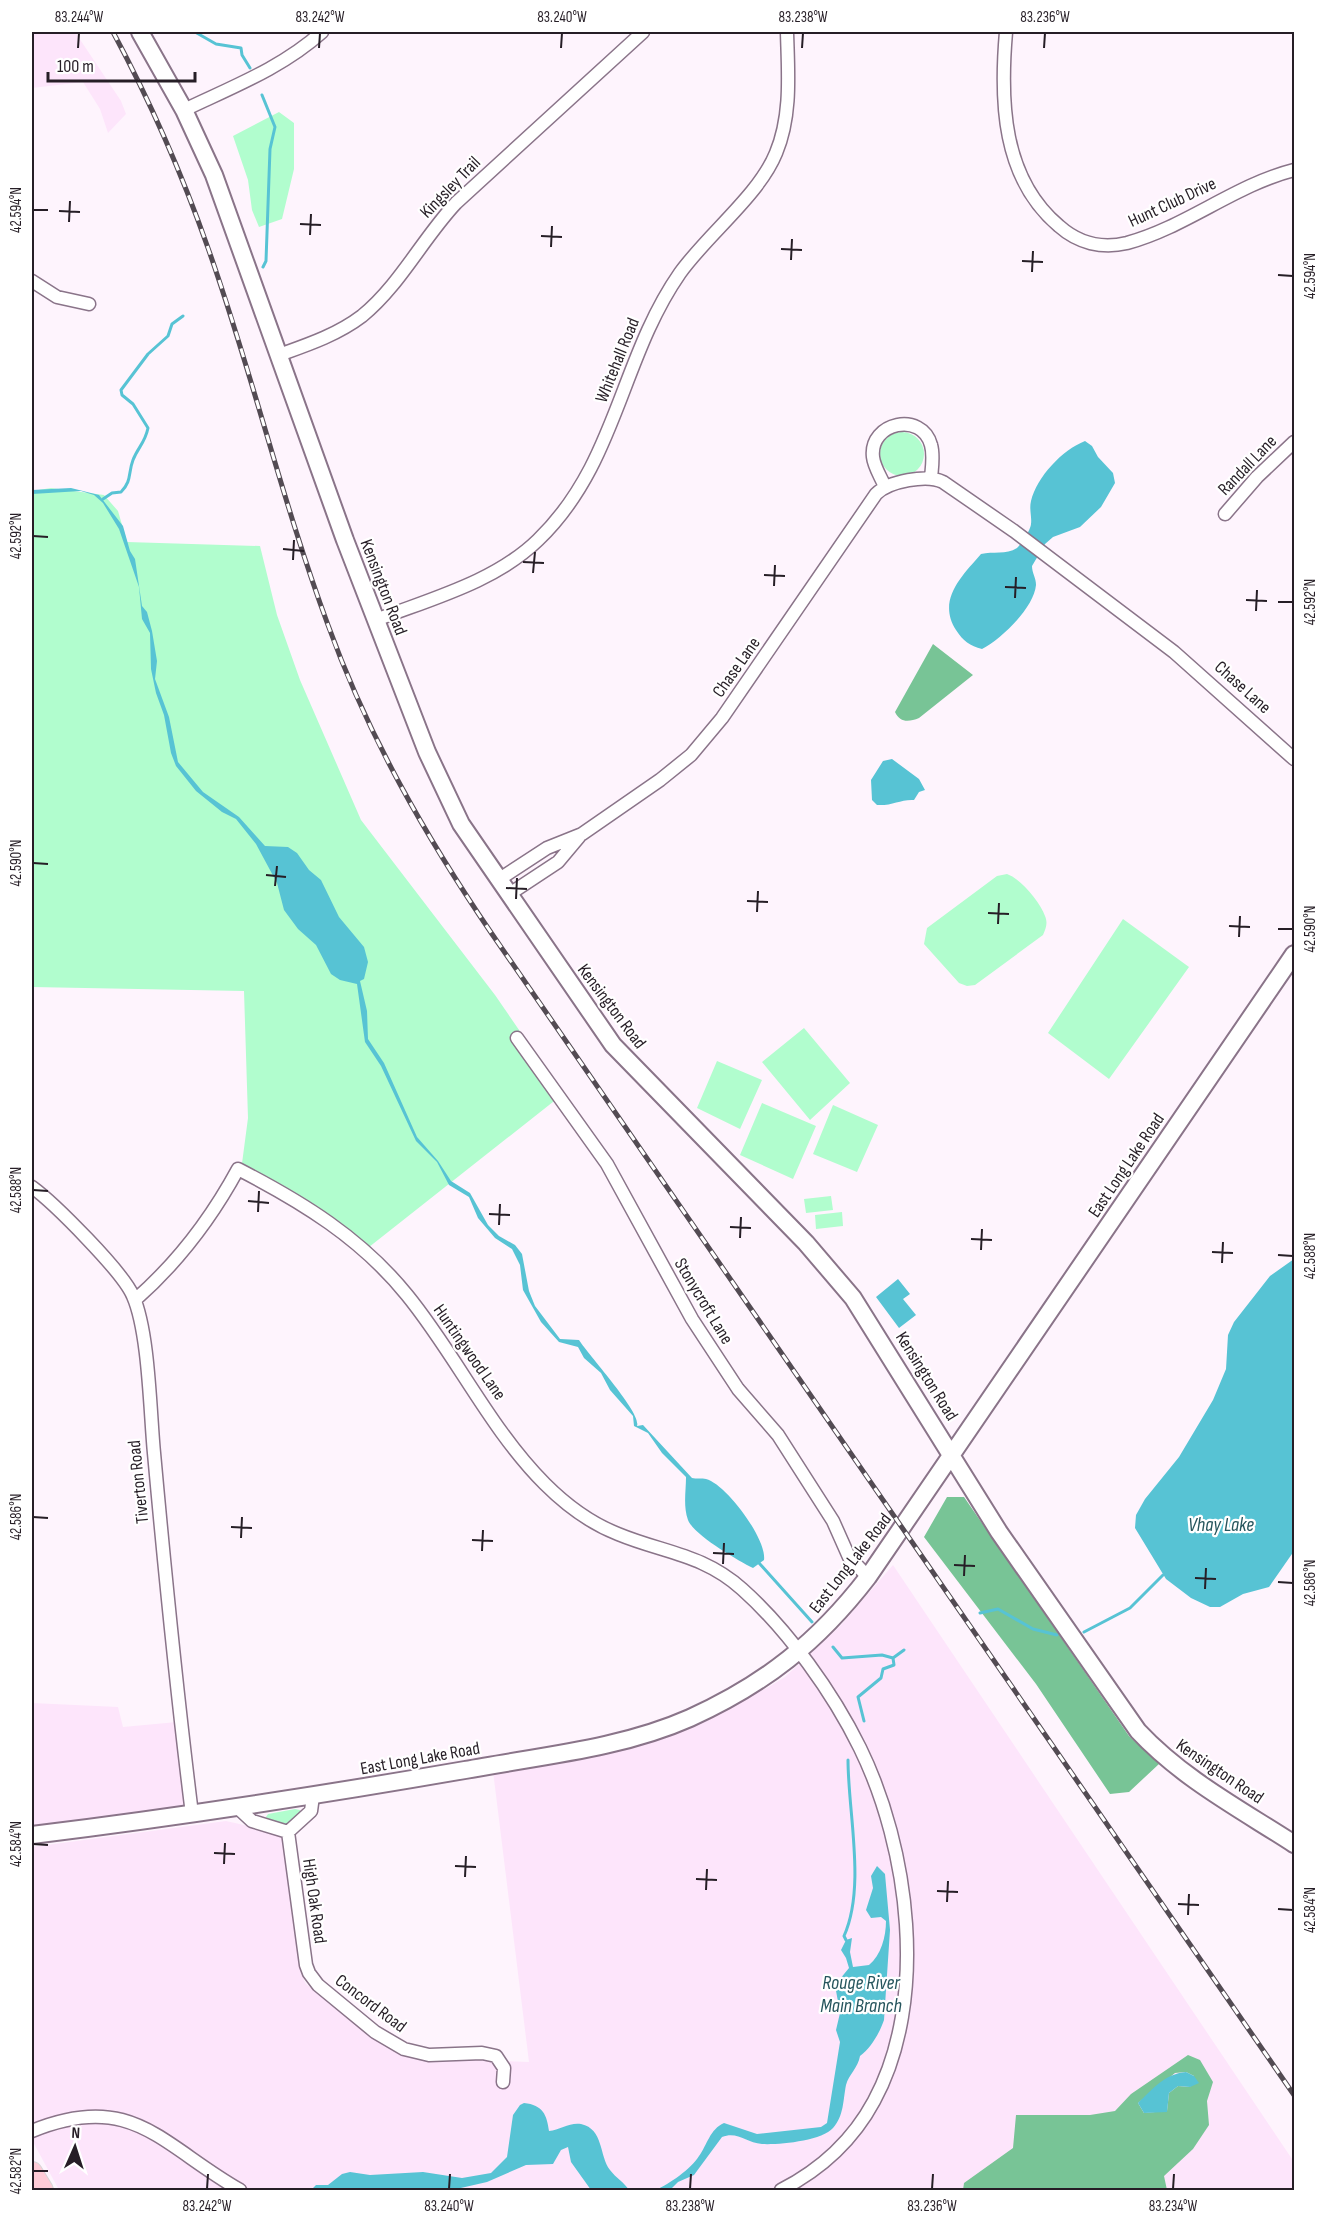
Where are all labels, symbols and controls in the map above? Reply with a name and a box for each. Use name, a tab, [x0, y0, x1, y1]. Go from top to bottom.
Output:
text: 83.244°W	[55, 8, 104, 27]
text: 83.242°W	[295, 8, 345, 27]
text: 83.240°W	[537, 8, 587, 27]
text: 83.238°W	[778, 8, 828, 27]
text: 83.236°W	[1020, 8, 1070, 27]
scale bar	[48, 45, 195, 83]
text: 100 m	[57, 56, 94, 77]
street label: Kingsley Trail	[416, 152, 485, 223]
street label: Hunt Club Drive	[1125, 173, 1219, 232]
text: 42.594°N	[7, 187, 26, 233]
text: 42.594°N	[1301, 253, 1320, 299]
street label: Whitehall Road	[591, 315, 644, 406]
street label: Randall Lane	[1214, 431, 1281, 500]
text: 42.592°N	[7, 513, 26, 559]
street label: Kensington Road	[356, 536, 411, 638]
text: 42.592°N	[1301, 579, 1320, 625]
street label: Chase Lane	[708, 633, 765, 701]
street label: Chase Lane	[1210, 657, 1275, 718]
text: 42.590°N	[7, 840, 26, 886]
text: 42.590°N	[1301, 906, 1320, 952]
street label: Kensington Road	[573, 960, 650, 1053]
street label: East Long Lake Road	[1084, 1109, 1169, 1221]
text: 42.588°N	[7, 1167, 26, 1213]
text: 42.588°N	[1301, 1233, 1320, 1279]
street label: Stonycroft Lane	[670, 1255, 737, 1348]
street label: Huntingwood Lane	[429, 1300, 510, 1404]
street label: Kensington Road	[891, 1328, 962, 1425]
street label: Tiverton Road	[124, 1439, 153, 1525]
text: 42.586°N	[7, 1494, 26, 1540]
street label: East Long Lake Road	[805, 1509, 896, 1617]
water label: Vhay Lake	[1188, 1513, 1254, 1537]
text: 42.586°N	[1301, 1560, 1320, 1606]
street label: Kensington Road	[1172, 1735, 1267, 1808]
street label: East Long Lake Road	[359, 1738, 481, 1779]
text: 42.584°N	[7, 1821, 26, 1867]
street label: High Oak Road	[298, 1857, 331, 1945]
text: 42.584°N	[1301, 1887, 1320, 1933]
street label: Concord Road	[331, 1970, 410, 2037]
water label: Rouge River Main Branch	[820, 1971, 902, 2018]
north arrow	[45, 2117, 105, 2177]
text: N	[71, 2124, 80, 2143]
text: 42.582°N	[7, 2148, 26, 2194]
text: 83.242°W	[182, 2197, 232, 2216]
text: 83.240°W	[424, 2197, 474, 2216]
text: 83.238°W	[665, 2197, 715, 2216]
text: 83.236°W	[907, 2197, 957, 2216]
text: 83.234°W	[1149, 2197, 1198, 2216]

